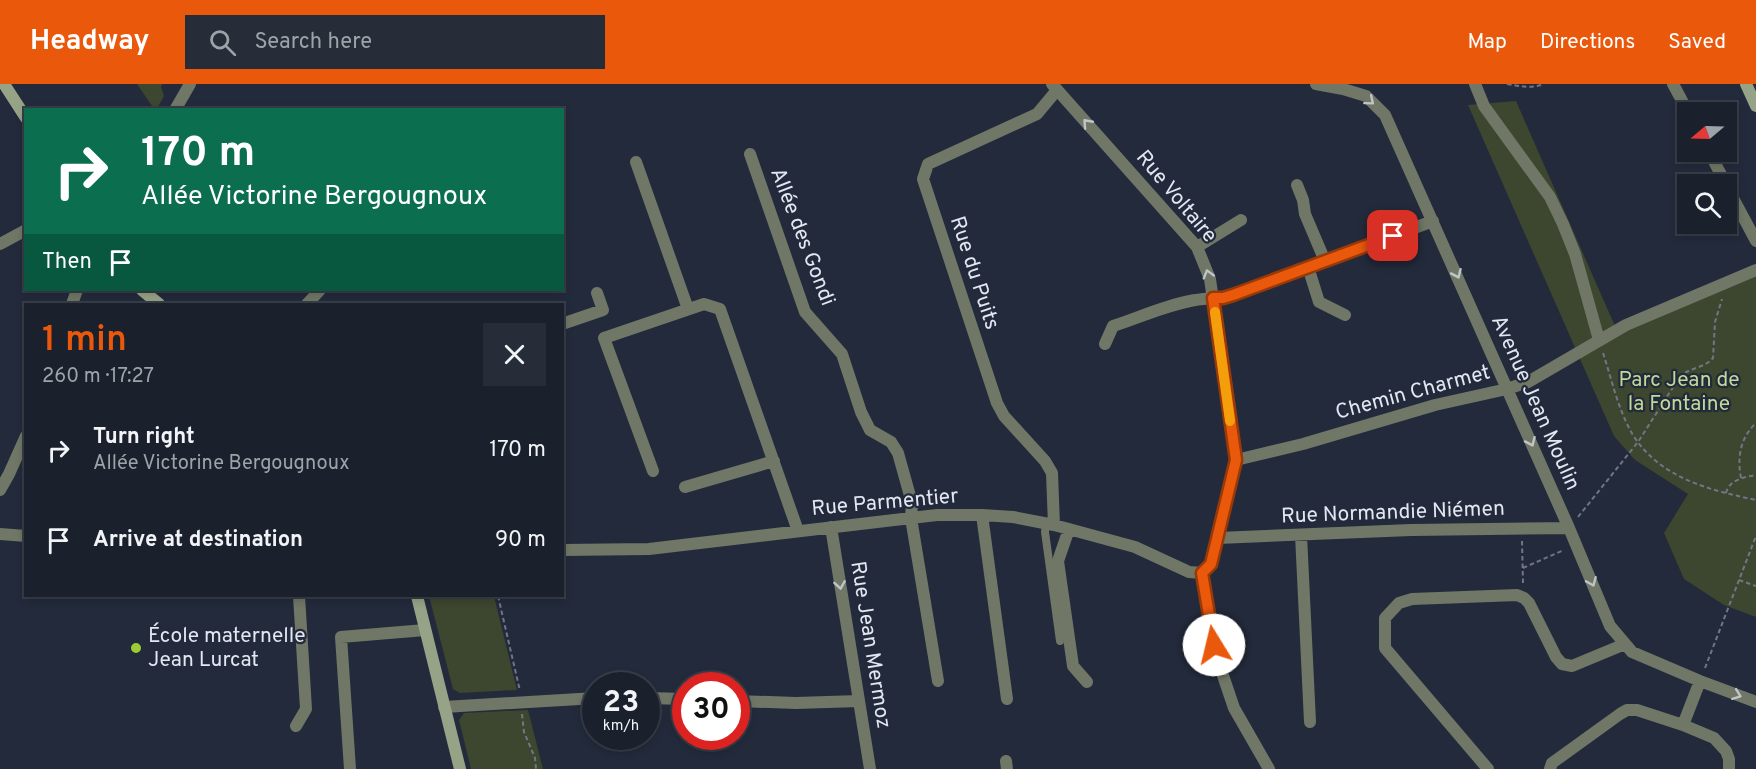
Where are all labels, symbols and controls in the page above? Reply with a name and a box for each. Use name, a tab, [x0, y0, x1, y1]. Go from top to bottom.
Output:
search box	[185, 15, 605, 69]
text: Headway	[30, 24, 149, 60]
icon: search	[206, 26, 239, 59]
text: Search here	[254, 29, 372, 56]
text: Map	[1467, 29, 1507, 56]
text: Directions	[1540, 29, 1635, 56]
text: Saved	[1668, 29, 1726, 56]
one-way arrow	[1363, 94, 1374, 105]
north arrow	[1677, 102, 1737, 162]
map controls	[1677, 102, 1737, 234]
one-way arrow	[1083, 119, 1094, 130]
text: 170 m	[141, 128, 255, 181]
icon: right	[42, 132, 120, 210]
street label: Rue Voltaire	[1129, 145, 1223, 249]
street label: Allée des Gondi	[763, 164, 841, 310]
button: search	[1677, 174, 1737, 234]
text: Allée Victorine Bergougnoux	[141, 180, 487, 214]
pin	[1367, 210, 1418, 261]
street label: Rue du Puits	[943, 213, 1005, 333]
icon: arrive	[1376, 219, 1409, 252]
icon: arrive	[104, 246, 137, 279]
text: Then	[42, 249, 92, 276]
one-way arrow	[1449, 268, 1461, 279]
one-way arrow	[1203, 269, 1215, 280]
street label: Avenue Jean Moulin	[1484, 311, 1586, 495]
text: 1 min	[42, 318, 127, 364]
button: close	[483, 323, 546, 386]
street label: Chemin Charmet	[1333, 359, 1493, 427]
text: 260 m · 17:27	[42, 364, 154, 390]
park label: Parc Jean de la Fontaine	[1618, 367, 1740, 418]
text: Turn right	[93, 424, 195, 451]
icon: right	[42, 434, 75, 467]
one-way arrow	[1523, 436, 1535, 447]
text: 170 m	[489, 437, 546, 464]
text: Allée Victorine Bergougnoux	[93, 451, 349, 477]
street label: Rue Parmentier	[810, 483, 960, 523]
street label: Rue Normandie Niémen	[1281, 496, 1505, 530]
icon: arrive	[42, 524, 75, 557]
text: Arrive at destination	[93, 527, 303, 554]
text: 90 m	[495, 527, 546, 554]
street label: Rue Jean Mermoz	[843, 559, 897, 731]
one-way arrow	[1585, 576, 1597, 587]
one-way arrow	[834, 580, 846, 589]
position arrow	[1182, 613, 1246, 677]
place label: École maternelle Jean Lurcat	[148, 622, 306, 674]
marker: École maternelle Jean Lurcat	[129, 641, 143, 655]
speed limit sign: 30	[672, 672, 750, 750]
text: 23	[603, 685, 639, 722]
one-way arrow	[1731, 688, 1742, 701]
text: km/h	[603, 717, 639, 736]

